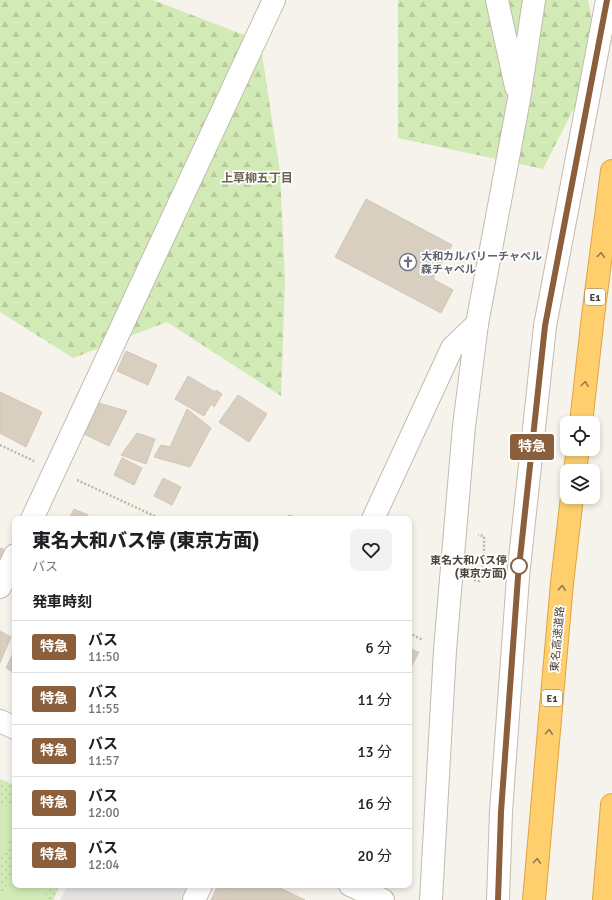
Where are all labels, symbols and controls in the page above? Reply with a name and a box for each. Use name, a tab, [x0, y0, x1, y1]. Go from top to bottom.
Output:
district label: 上草柳五丁目	[221, 171, 293, 186]
place label: 大和カルバリーチャペル 森チャペル	[421, 250, 542, 276]
church icon: 大和カルバリーチャペル 森チャペル	[398, 252, 418, 272]
one-way arrow	[596, 252, 605, 258]
road number: E1	[585, 289, 605, 305]
one-way arrow	[580, 381, 589, 387]
map controls	[560, 416, 600, 504]
button: locate	[560, 416, 600, 456]
line badge: 特急	[514, 434, 550, 460]
text: 特急	[518, 438, 546, 455]
button: layers	[560, 464, 600, 504]
text: 東名大和バス停 (東京方面)	[32, 529, 259, 553]
button: heart	[350, 529, 392, 571]
place label: 東名大和バス停 (東京方面)	[430, 554, 507, 580]
marker: 東名大和バス停 (東京方面)	[510, 557, 528, 575]
text: バス	[32, 559, 58, 575]
one-way arrow	[557, 585, 566, 591]
text: 発車時刻	[32, 593, 92, 611]
street label: 東名高速道路	[548, 606, 567, 672]
text: バス	[88, 631, 118, 649]
text: 特急	[40, 638, 68, 655]
text: 6 分	[366, 639, 392, 657]
text: 11:50	[88, 649, 120, 665]
text: バス	[88, 683, 118, 701]
text: 特急	[40, 690, 68, 707]
road number: E1	[542, 690, 562, 706]
text: 11 分	[358, 691, 392, 709]
text: 11:55	[88, 701, 120, 717]
one-way arrow	[544, 729, 553, 735]
text: バス	[88, 735, 118, 753]
text: 特急	[40, 742, 68, 759]
text: 13 分	[358, 743, 392, 761]
text: 11:57	[88, 753, 120, 769]
text: バス	[88, 787, 118, 805]
text: 特急	[40, 794, 68, 811]
text: 16 分	[358, 795, 392, 813]
text: 12:00	[88, 805, 120, 821]
text: バス	[88, 839, 118, 857]
text: 特急	[40, 846, 68, 863]
text: 20 分	[358, 847, 392, 865]
text: 12:04	[88, 857, 120, 873]
one-way arrow	[532, 858, 541, 864]

